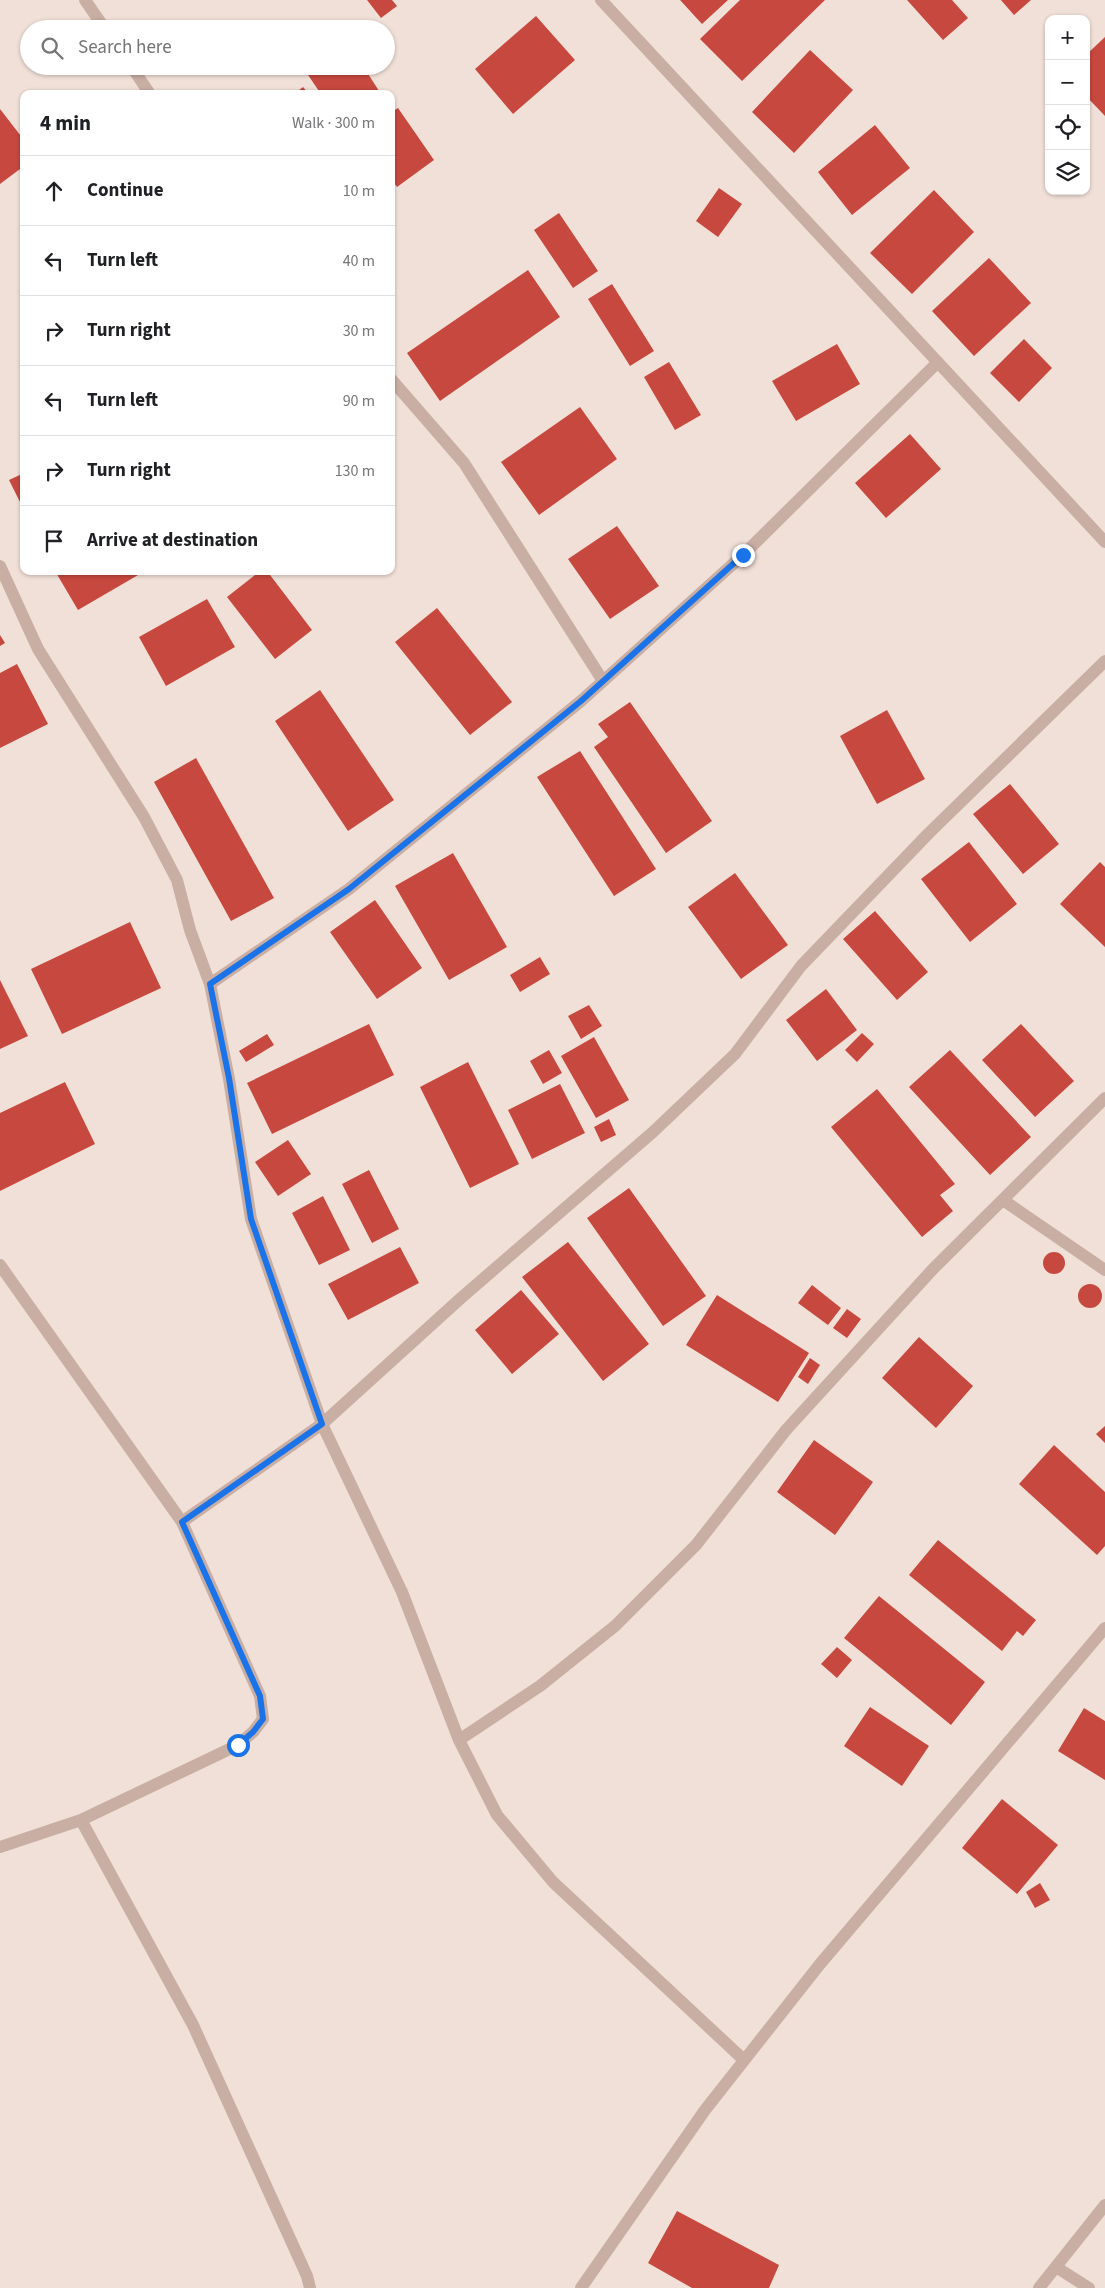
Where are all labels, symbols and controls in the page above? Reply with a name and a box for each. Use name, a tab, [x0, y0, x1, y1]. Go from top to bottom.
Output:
map controls	[1045, 15, 1090, 195]
button: +	[1045, 15, 1090, 60]
search box	[20, 20, 395, 75]
icon: search	[38, 34, 66, 62]
text: Search here	[78, 34, 172, 61]
button: −	[1045, 60, 1090, 105]
button: locate	[1045, 105, 1090, 150]
text: 4 min	[40, 108, 91, 138]
text: Walk · 300 m	[292, 112, 375, 134]
button: layers	[1045, 150, 1090, 195]
icon: ahead	[40, 177, 68, 205]
text: Continue	[87, 177, 164, 204]
text: 10 m	[343, 180, 375, 202]
icon: left	[40, 247, 68, 275]
text: Turn left	[87, 247, 158, 274]
text: 40 m	[343, 250, 375, 272]
icon: right	[40, 317, 68, 345]
text: Turn right	[87, 317, 171, 344]
text: 30 m	[343, 320, 375, 342]
icon: left	[40, 387, 68, 415]
text: Turn left	[87, 387, 158, 414]
text: 90 m	[343, 390, 375, 412]
icon: right	[40, 457, 68, 485]
text: Turn right	[87, 457, 171, 484]
text: 130 m	[335, 460, 375, 482]
icon: arrive	[40, 527, 68, 555]
text: Arrive at destination	[87, 527, 258, 554]
route end	[732, 544, 755, 567]
route start	[227, 1734, 250, 1757]

